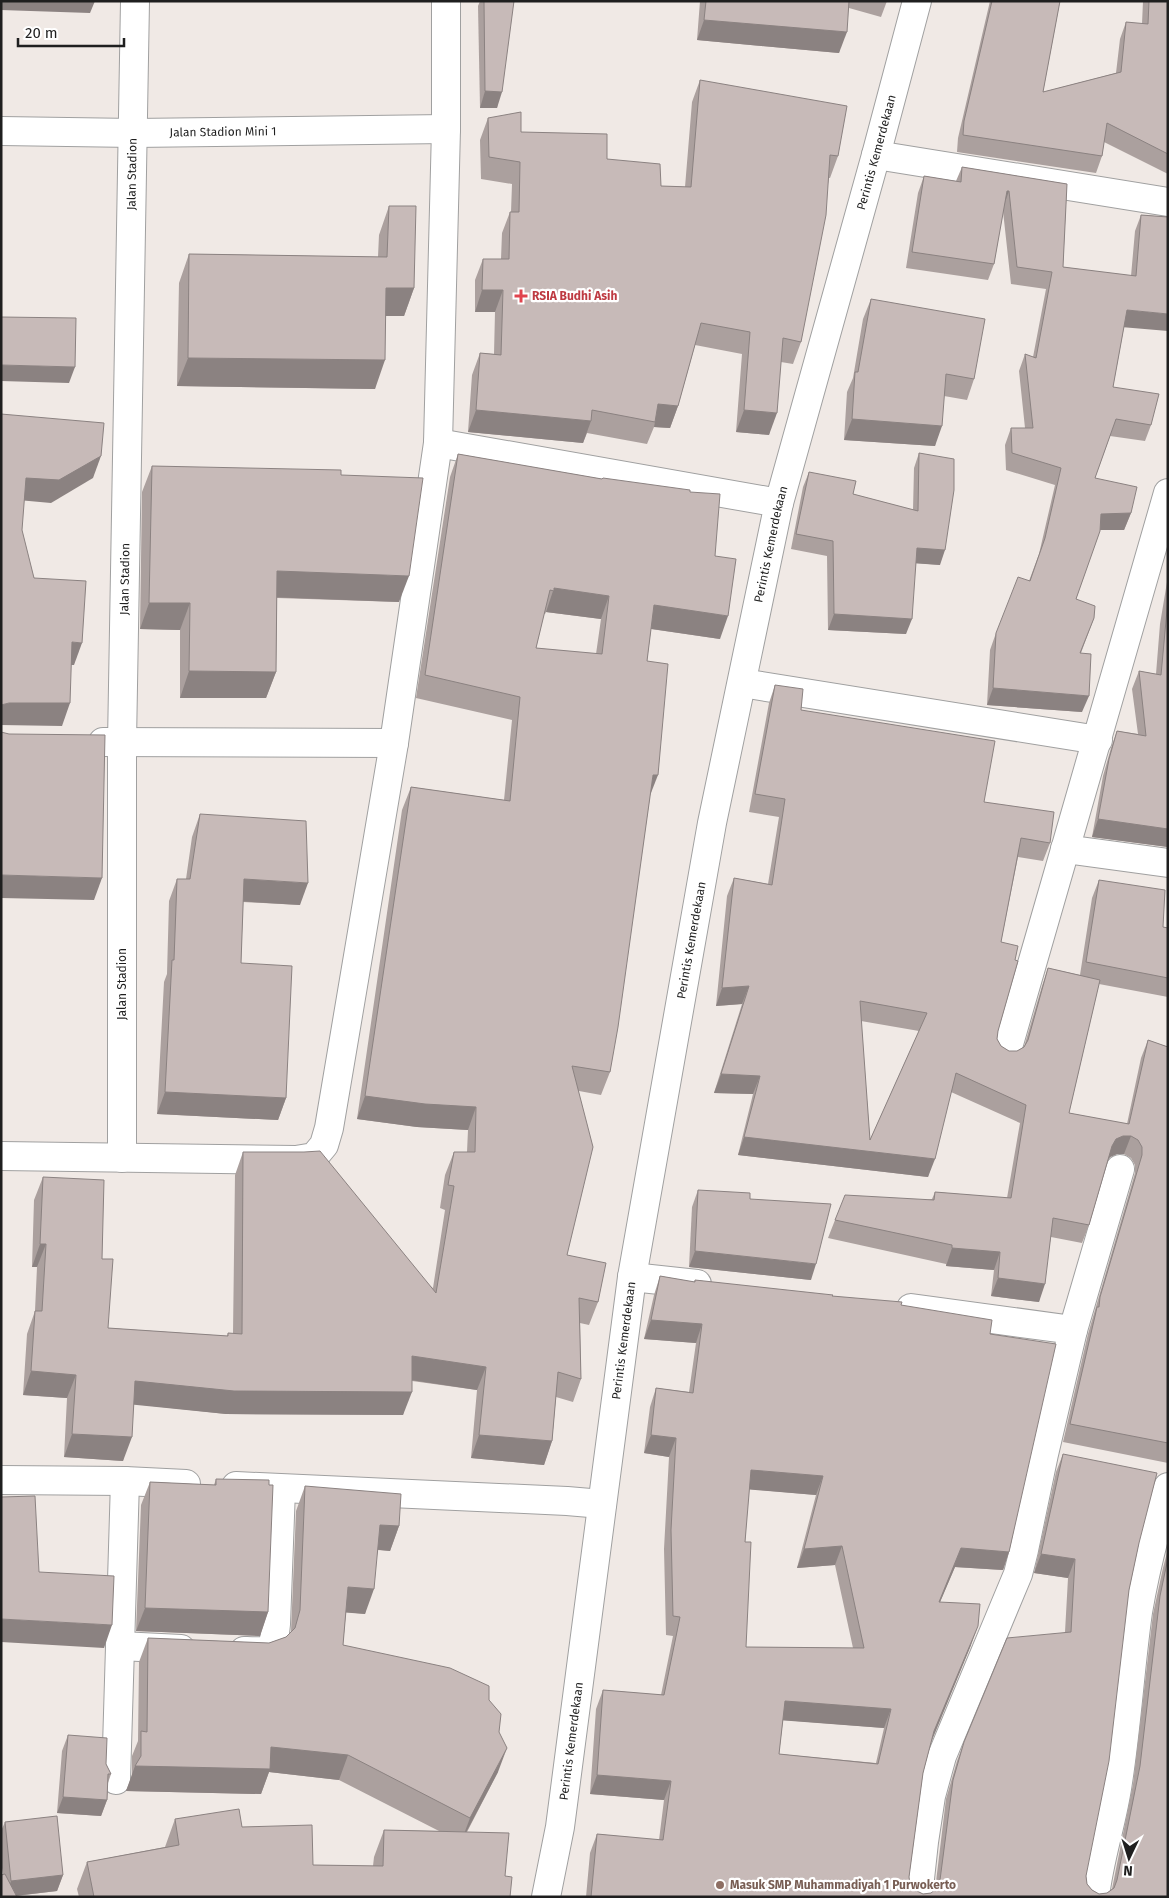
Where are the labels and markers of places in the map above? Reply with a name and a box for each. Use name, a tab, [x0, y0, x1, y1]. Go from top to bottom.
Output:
marker: RSIA Budhi Asih	[514, 289, 528, 303]
place label: RSIA Budhi Asih	[532, 289, 617, 303]
place label: Masuk SMP Muhammadiyah 1 Purwokerto	[730, 1878, 956, 1892]
marker: Masuk SMP Muhammadiyah 1 Purwokerto	[714, 1879, 726, 1891]

